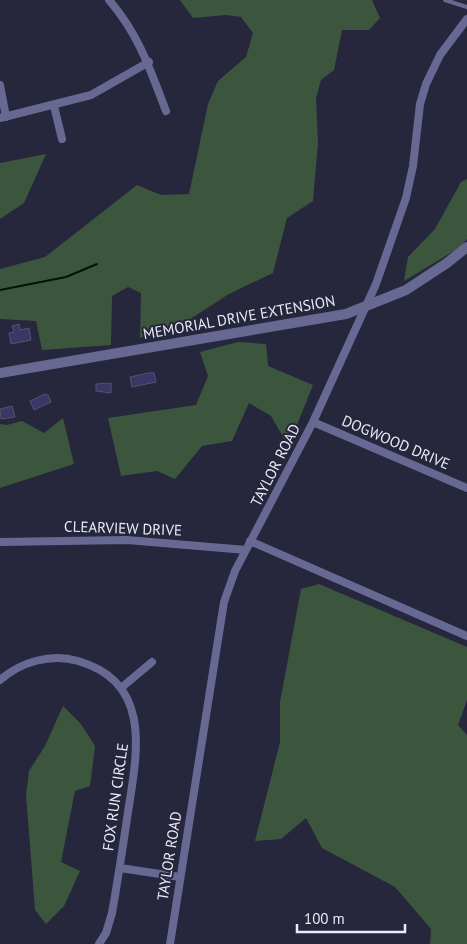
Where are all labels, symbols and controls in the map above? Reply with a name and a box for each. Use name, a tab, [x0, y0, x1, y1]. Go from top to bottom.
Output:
street label: MEMORIAL DRIVE EXTENSION	[141, 291, 337, 343]
street label: DOGWOOD DRIVE	[339, 411, 453, 473]
street label: TAYLOR ROAD	[246, 421, 304, 509]
street label: CLEARVIEW DRIVE	[64, 516, 182, 540]
street label: FOX RUN CIRCLE	[98, 742, 132, 852]
street label: TAYLOR ROAD	[153, 810, 185, 902]
scale bar	[297, 902, 404, 934]
text: 100 m	[304, 909, 345, 928]

